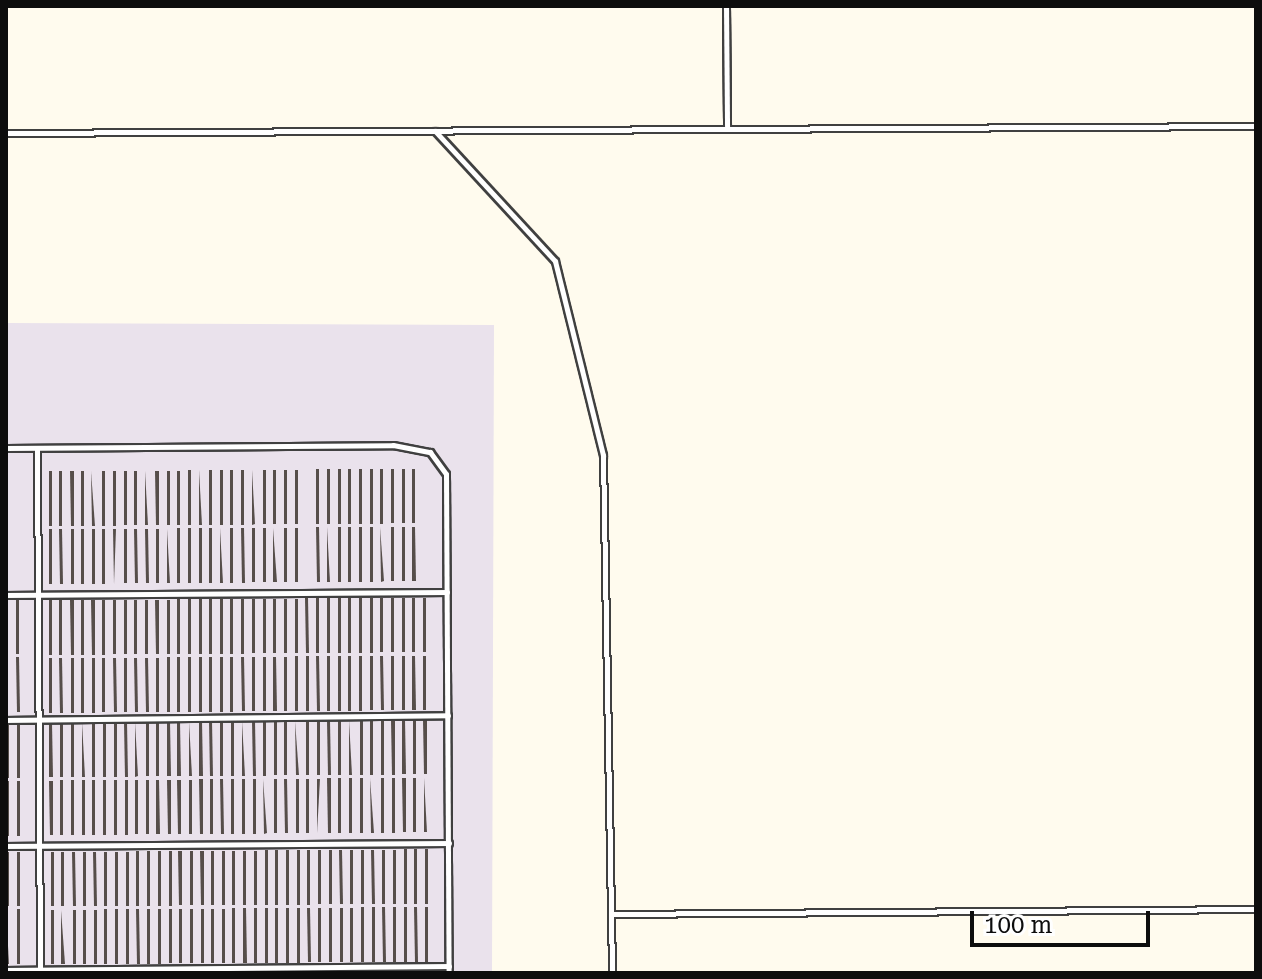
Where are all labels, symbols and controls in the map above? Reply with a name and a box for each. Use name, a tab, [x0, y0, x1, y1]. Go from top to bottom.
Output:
scale bar	[974, 895, 1154, 945]
text: 100 m	[984, 911, 1052, 939]

